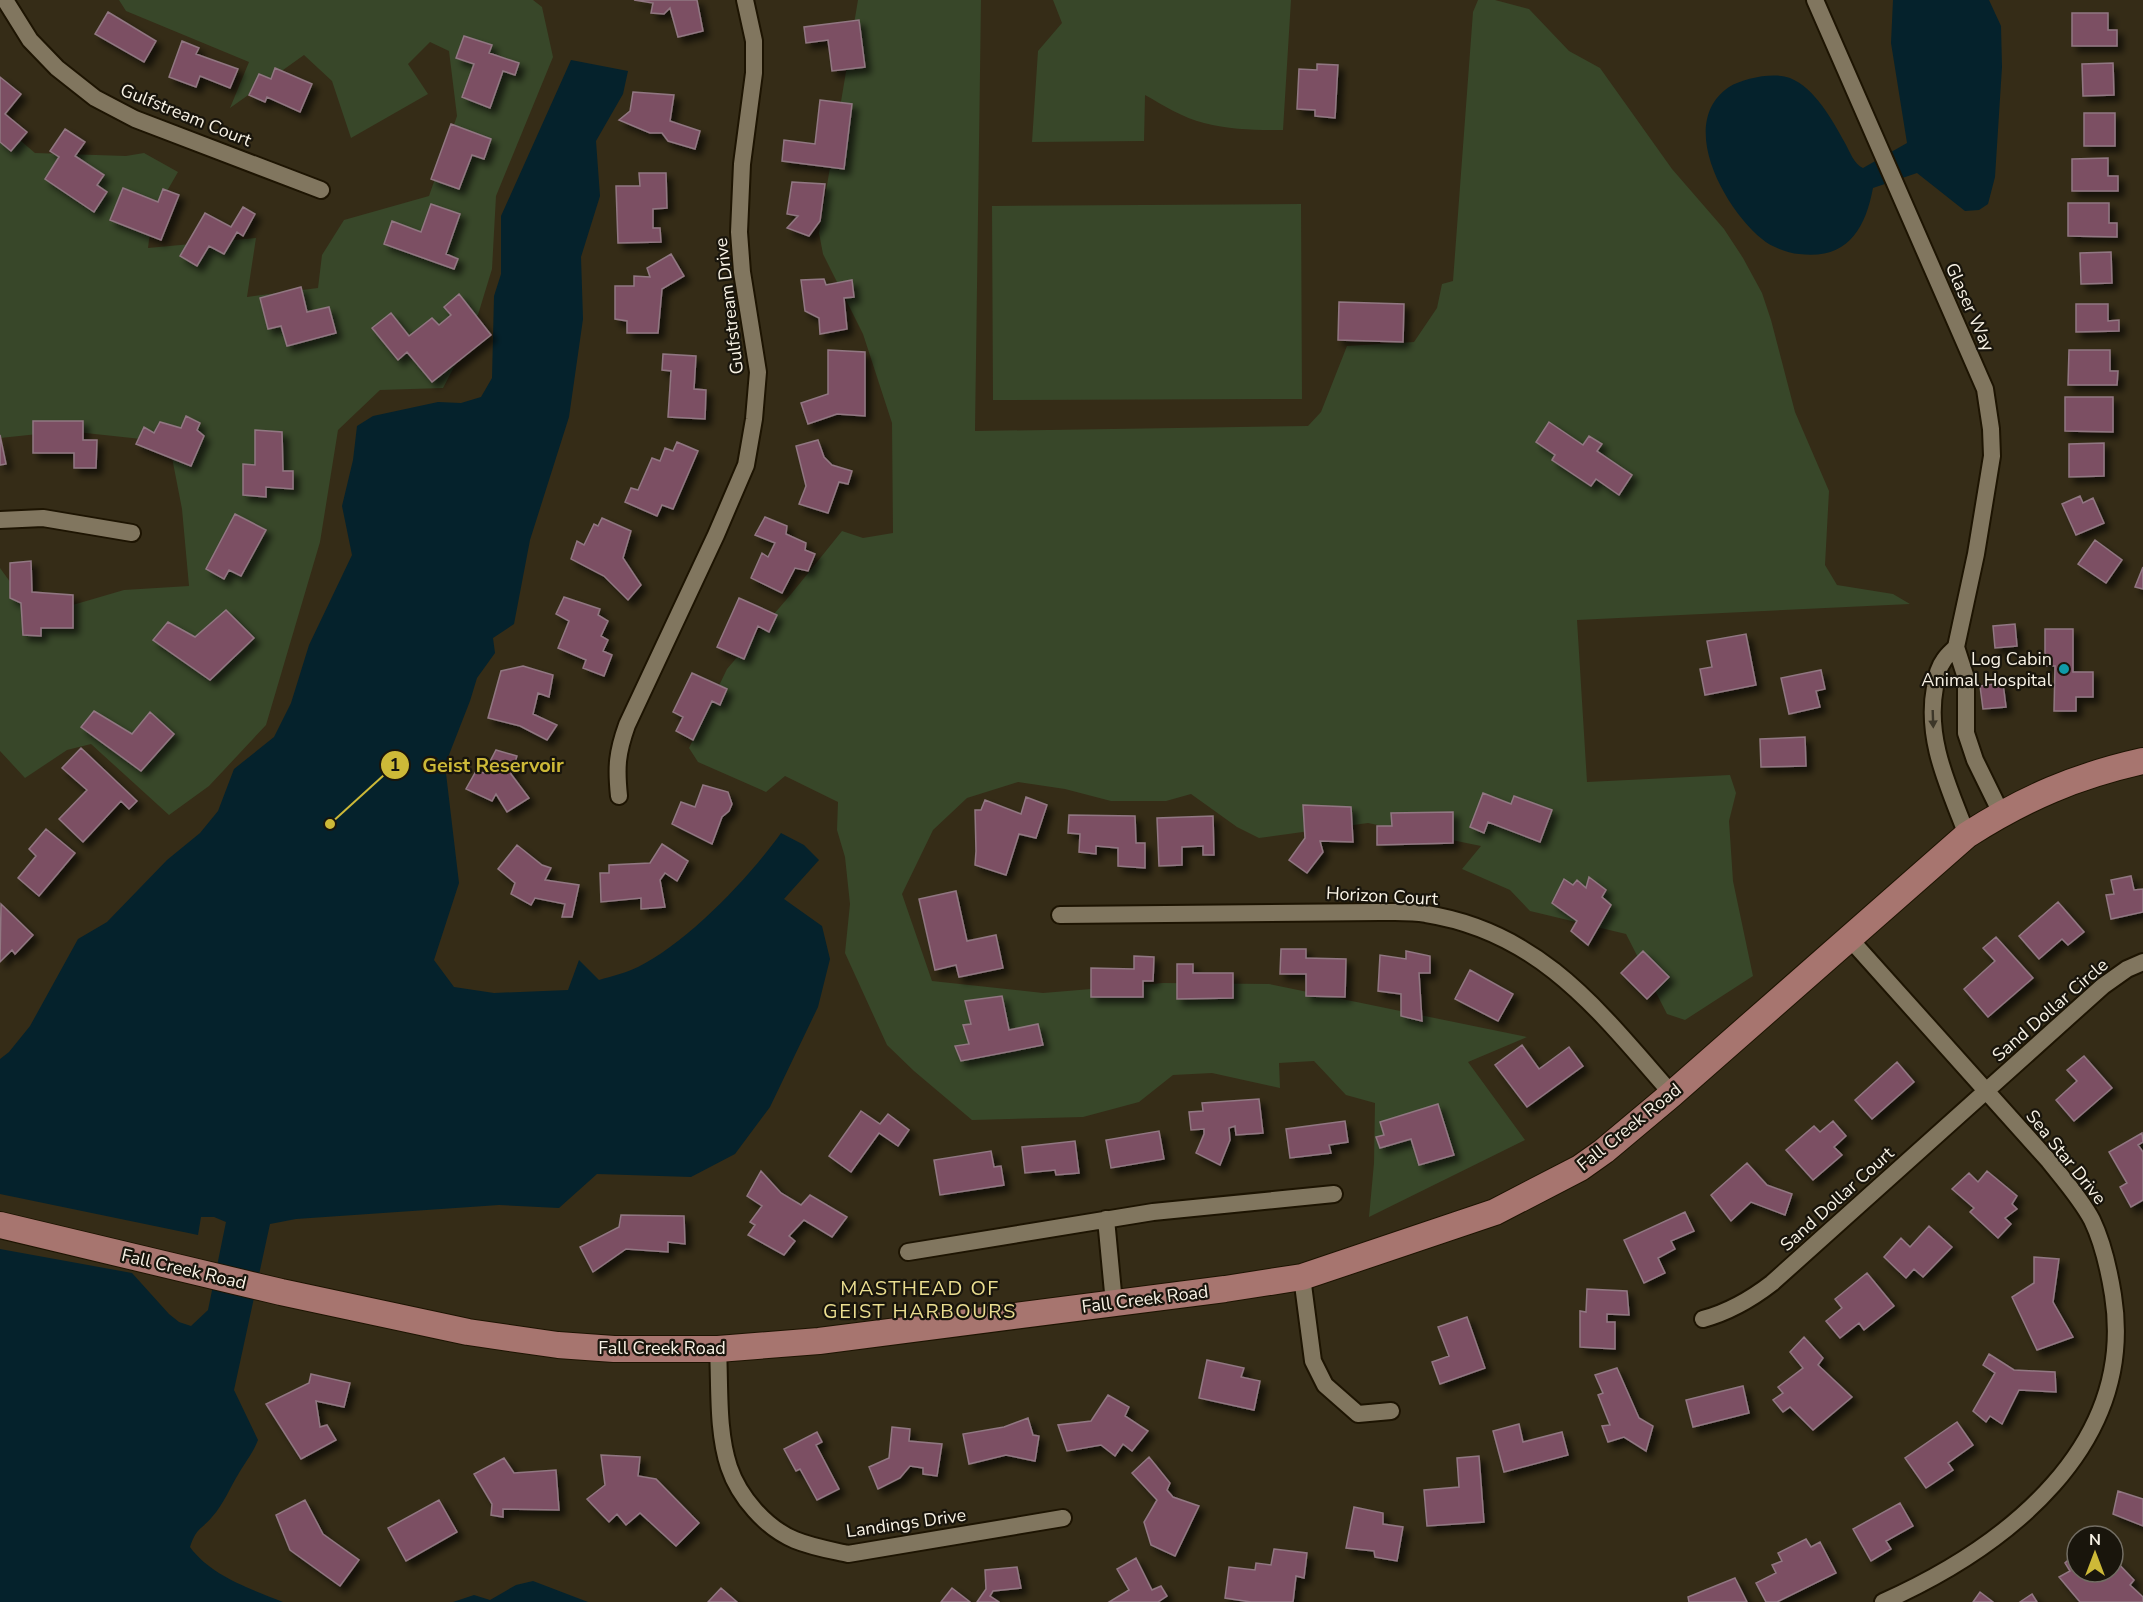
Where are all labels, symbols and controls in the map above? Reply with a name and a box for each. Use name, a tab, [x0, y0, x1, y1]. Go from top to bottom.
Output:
street label: Gulfstream Court	[117, 78, 256, 153]
street label: Gulfstream Drive	[709, 236, 749, 376]
street label: Glaser Way	[1940, 259, 2001, 356]
place label: Log Cabin Animal Hospital	[1921, 647, 2053, 692]
marker: Log Cabin Animal Hospital	[2057, 662, 2071, 676]
one-way arrow	[1928, 710, 1937, 729]
callout: Geist Reservoir	[380, 746, 575, 784]
text: Geist Reservoir	[422, 752, 564, 779]
text: 1	[390, 753, 400, 777]
street label: Horizon Court	[1325, 881, 1439, 911]
street label: Sand Dollar Circle	[1987, 953, 2113, 1067]
street label: Fall Creek Road	[1572, 1078, 1686, 1176]
street label: Sea Star Drive	[2020, 1105, 2112, 1209]
street label: Sand Dollar Court	[1775, 1141, 1900, 1257]
street label: Fall Creek Road	[119, 1243, 249, 1295]
district label: MASTHEAD OF GEIST HARBOURS	[823, 1275, 1017, 1325]
street label: Fall Creek Road	[1080, 1279, 1210, 1319]
street label: Fall Creek Road	[598, 1336, 726, 1360]
street label: Landings Drive	[844, 1503, 968, 1543]
north arrow	[2065, 1524, 2125, 1584]
text: N	[2089, 1529, 2101, 1551]

